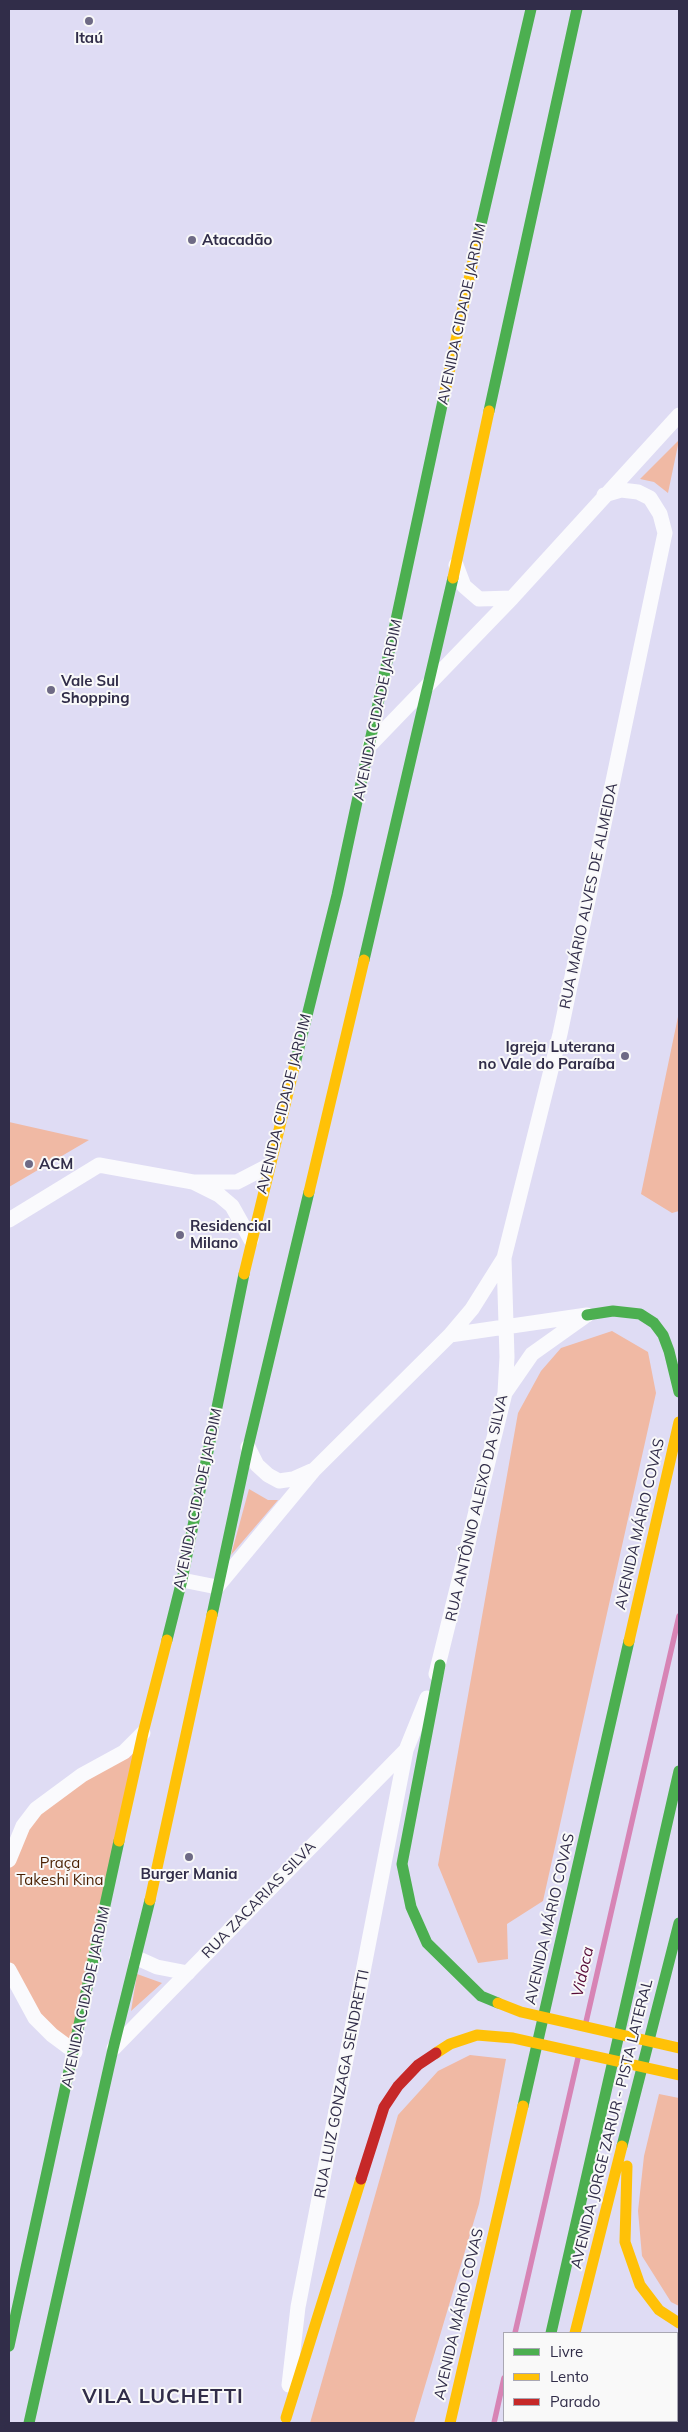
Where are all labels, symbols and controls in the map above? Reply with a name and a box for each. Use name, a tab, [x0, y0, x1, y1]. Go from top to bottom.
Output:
marker: Itaú	[83, 15, 95, 27]
place label: Itaú	[75, 29, 103, 47]
street label: AVENIDA CIDADE JARDIM	[434, 222, 490, 406]
place label: Atacadão	[202, 231, 272, 249]
marker: Atacadão	[186, 234, 198, 246]
street label: AVENIDA CIDADE JARDIM	[350, 618, 406, 802]
place label: Vale Sul Shopping	[61, 672, 129, 707]
marker: Vale Sul Shopping	[45, 684, 57, 696]
street label: RUA MÁRIO ALVES DE ALMEIDA	[556, 781, 622, 1011]
street label: AVENIDA CIDADE JARDIM	[253, 1012, 315, 1196]
place label: Igreja Luterana no Vale do Paraíba	[478, 1038, 615, 1073]
marker: Igreja Luterana no Vale do Paraíba	[619, 1050, 631, 1062]
place label: ACM	[39, 1155, 73, 1173]
marker: ACM	[23, 1158, 35, 1170]
place label: Residencial Milano	[190, 1217, 271, 1252]
marker: Residencial Milano	[174, 1229, 186, 1241]
street label: RUA ANTÔNIO ALEIXO DA SILVA	[442, 1393, 512, 1623]
street label: AVENIDA CIDADE JARDIM	[170, 1407, 226, 1591]
street label: AVENIDA MÁRIO COVAS	[612, 1437, 668, 1611]
street label: AVENIDA MÁRIO COVAS	[522, 1832, 578, 2006]
street label: RUA ZACARIAS SILVA	[198, 1838, 320, 1962]
marker: Burger Mania	[183, 1851, 195, 1863]
park label: Praça Takeshi Kina	[16, 1854, 104, 1889]
place label: Burger Mania	[140, 1865, 238, 1883]
street label: AVENIDA CIDADE JARDIM	[58, 1905, 114, 2089]
water label: Vidoca	[568, 1945, 598, 1999]
street label: RUA LUIZ GONZAGA SENDRETTI	[311, 1968, 373, 2200]
street label: AVENIDA JORGE ZARUR - PISTA LATERAL	[567, 1977, 657, 2271]
street label: AVENIDA MÁRIO COVAS	[431, 2227, 487, 2401]
legend	[503, 2332, 678, 2422]
text: Livre	[550, 2342, 583, 2361]
text: Lento	[550, 2367, 589, 2386]
district label: VILA LUCHETTI	[81, 2385, 245, 2409]
text: Parado	[550, 2392, 600, 2411]

